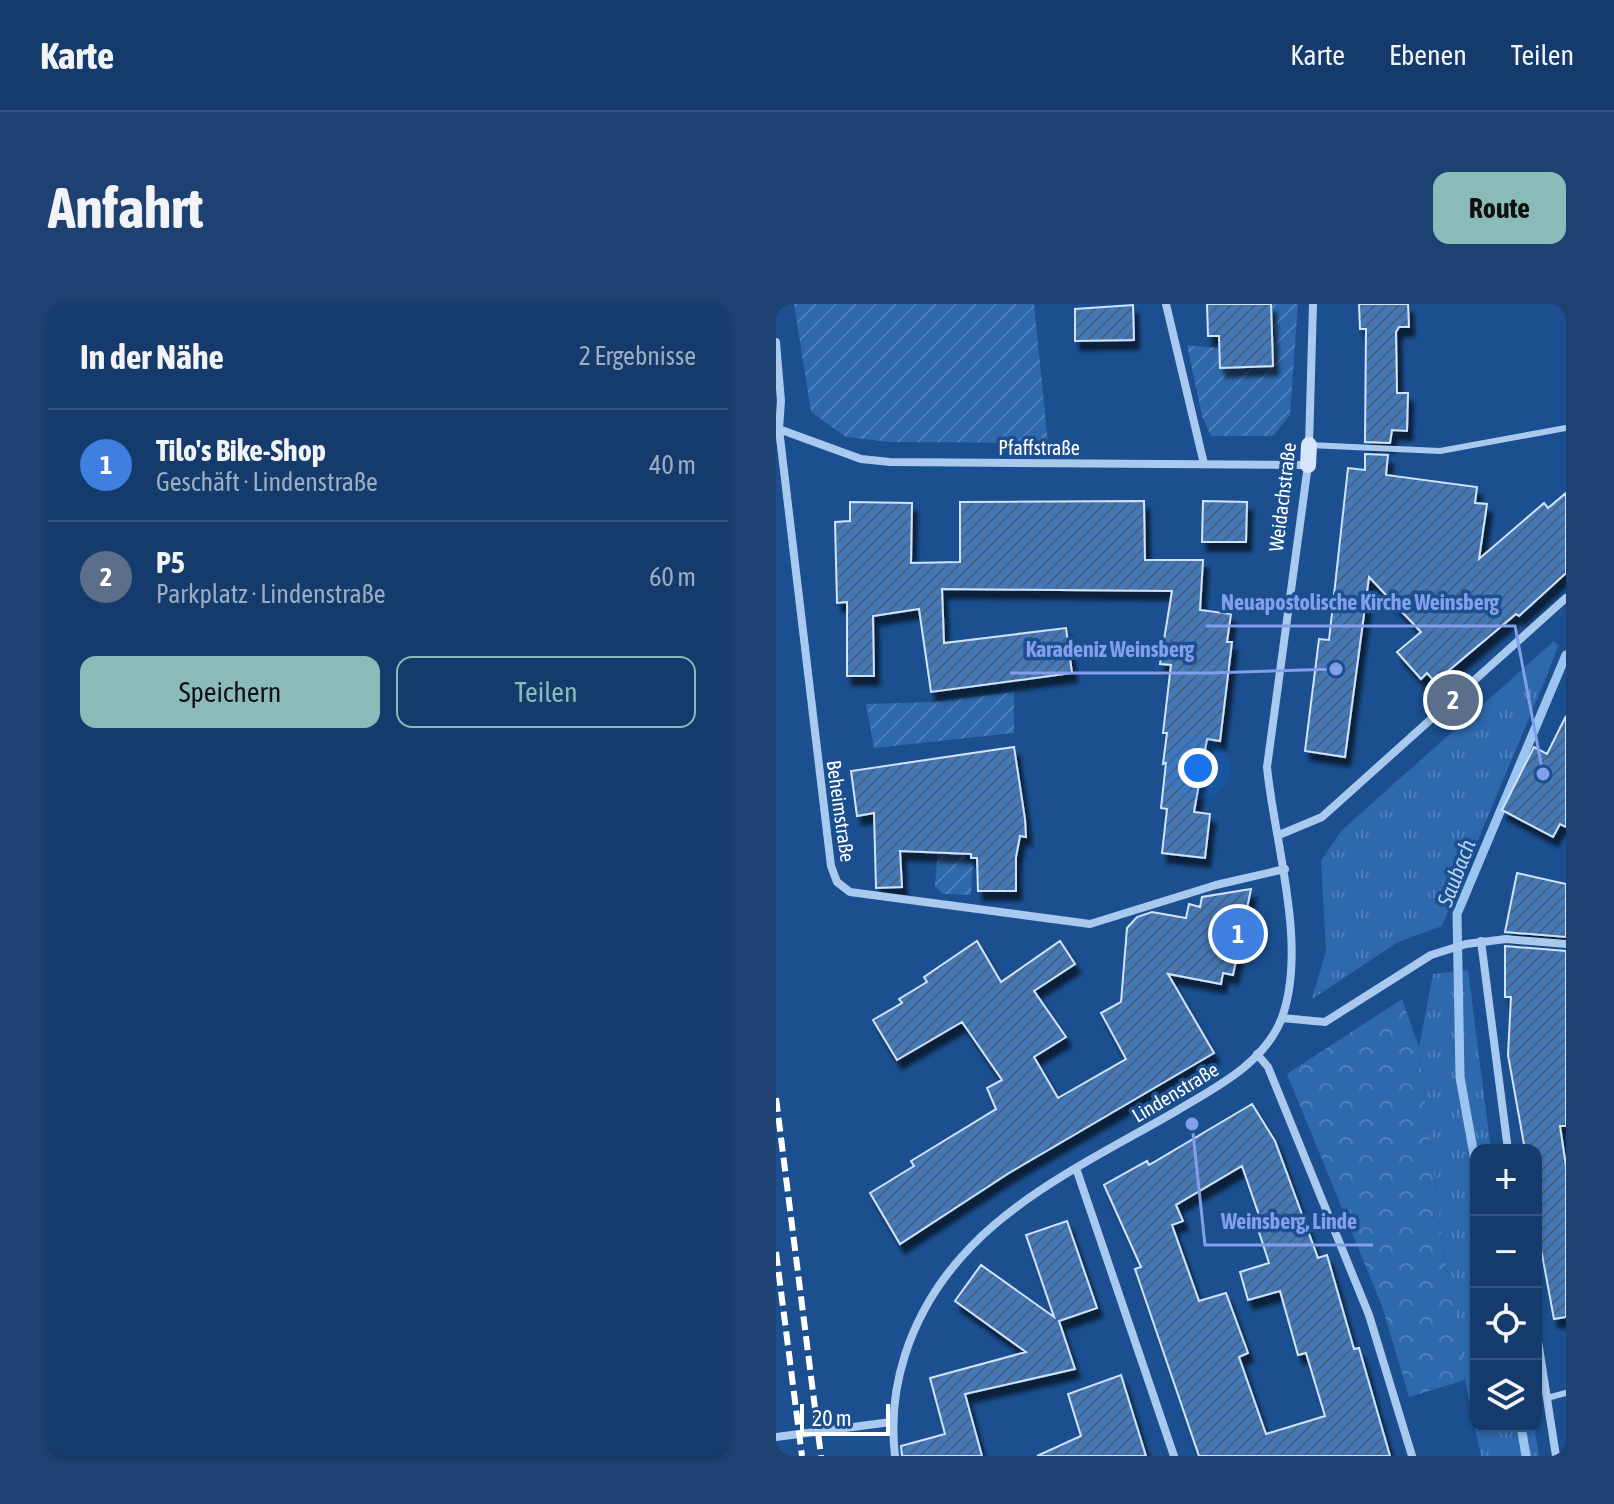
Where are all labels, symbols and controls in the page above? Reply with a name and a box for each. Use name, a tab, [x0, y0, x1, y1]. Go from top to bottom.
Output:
text: Karte	[40, 34, 114, 77]
text: Karte	[1290, 39, 1345, 71]
text: Ebenen	[1389, 39, 1467, 71]
text: Teilen	[1511, 39, 1574, 71]
button: Route	[1433, 172, 1566, 244]
text: Anfahrt	[48, 176, 203, 240]
text: In der Nähe	[80, 337, 224, 376]
text: 2 Ergebnisse	[579, 341, 696, 371]
text: Tilo's Bike-Shop	[156, 433, 326, 467]
street label: Pfaffstraße	[998, 436, 1080, 459]
street label: Weidachstraße	[1264, 441, 1300, 553]
text: 1	[100, 450, 112, 480]
text: 40 m	[649, 450, 696, 480]
text: Geschäft · Lindenstraße	[156, 467, 378, 497]
text: P5	[156, 545, 185, 579]
text: 2	[100, 562, 112, 592]
text: 60 m	[649, 562, 696, 592]
text: Parkplatz · Lindenstraße	[156, 579, 386, 609]
callout: Neuapostolische Kirche Weinsberg	[1206, 580, 1515, 626]
text: Neuapostolische Kirche Weinsberg	[1221, 589, 1499, 615]
callout: Karadeniz Weinsberg	[1010, 627, 1210, 673]
text: Karadeniz Weinsberg	[1026, 636, 1195, 662]
button: Speichern	[80, 656, 380, 728]
button: Teilen	[396, 656, 696, 728]
pin: 2	[1427, 670, 1479, 730]
your location	[1178, 748, 1218, 788]
street label: Beheimstraße	[822, 759, 860, 863]
water label: Saubach	[1431, 836, 1481, 911]
pin: 1	[1212, 904, 1264, 964]
street label: Lindenstraße	[1128, 1057, 1222, 1127]
map controls	[1470, 1144, 1542, 1432]
button: +	[1470, 1144, 1542, 1216]
callout: Weinsberg, Linde	[1205, 1199, 1373, 1245]
text: Weinsberg, Linde	[1220, 1208, 1357, 1234]
button: −	[1470, 1216, 1542, 1288]
button: locate	[1470, 1288, 1542, 1360]
button: layers	[1470, 1360, 1542, 1432]
scale bar	[800, 1400, 890, 1436]
text: 20 m	[812, 1405, 852, 1431]

